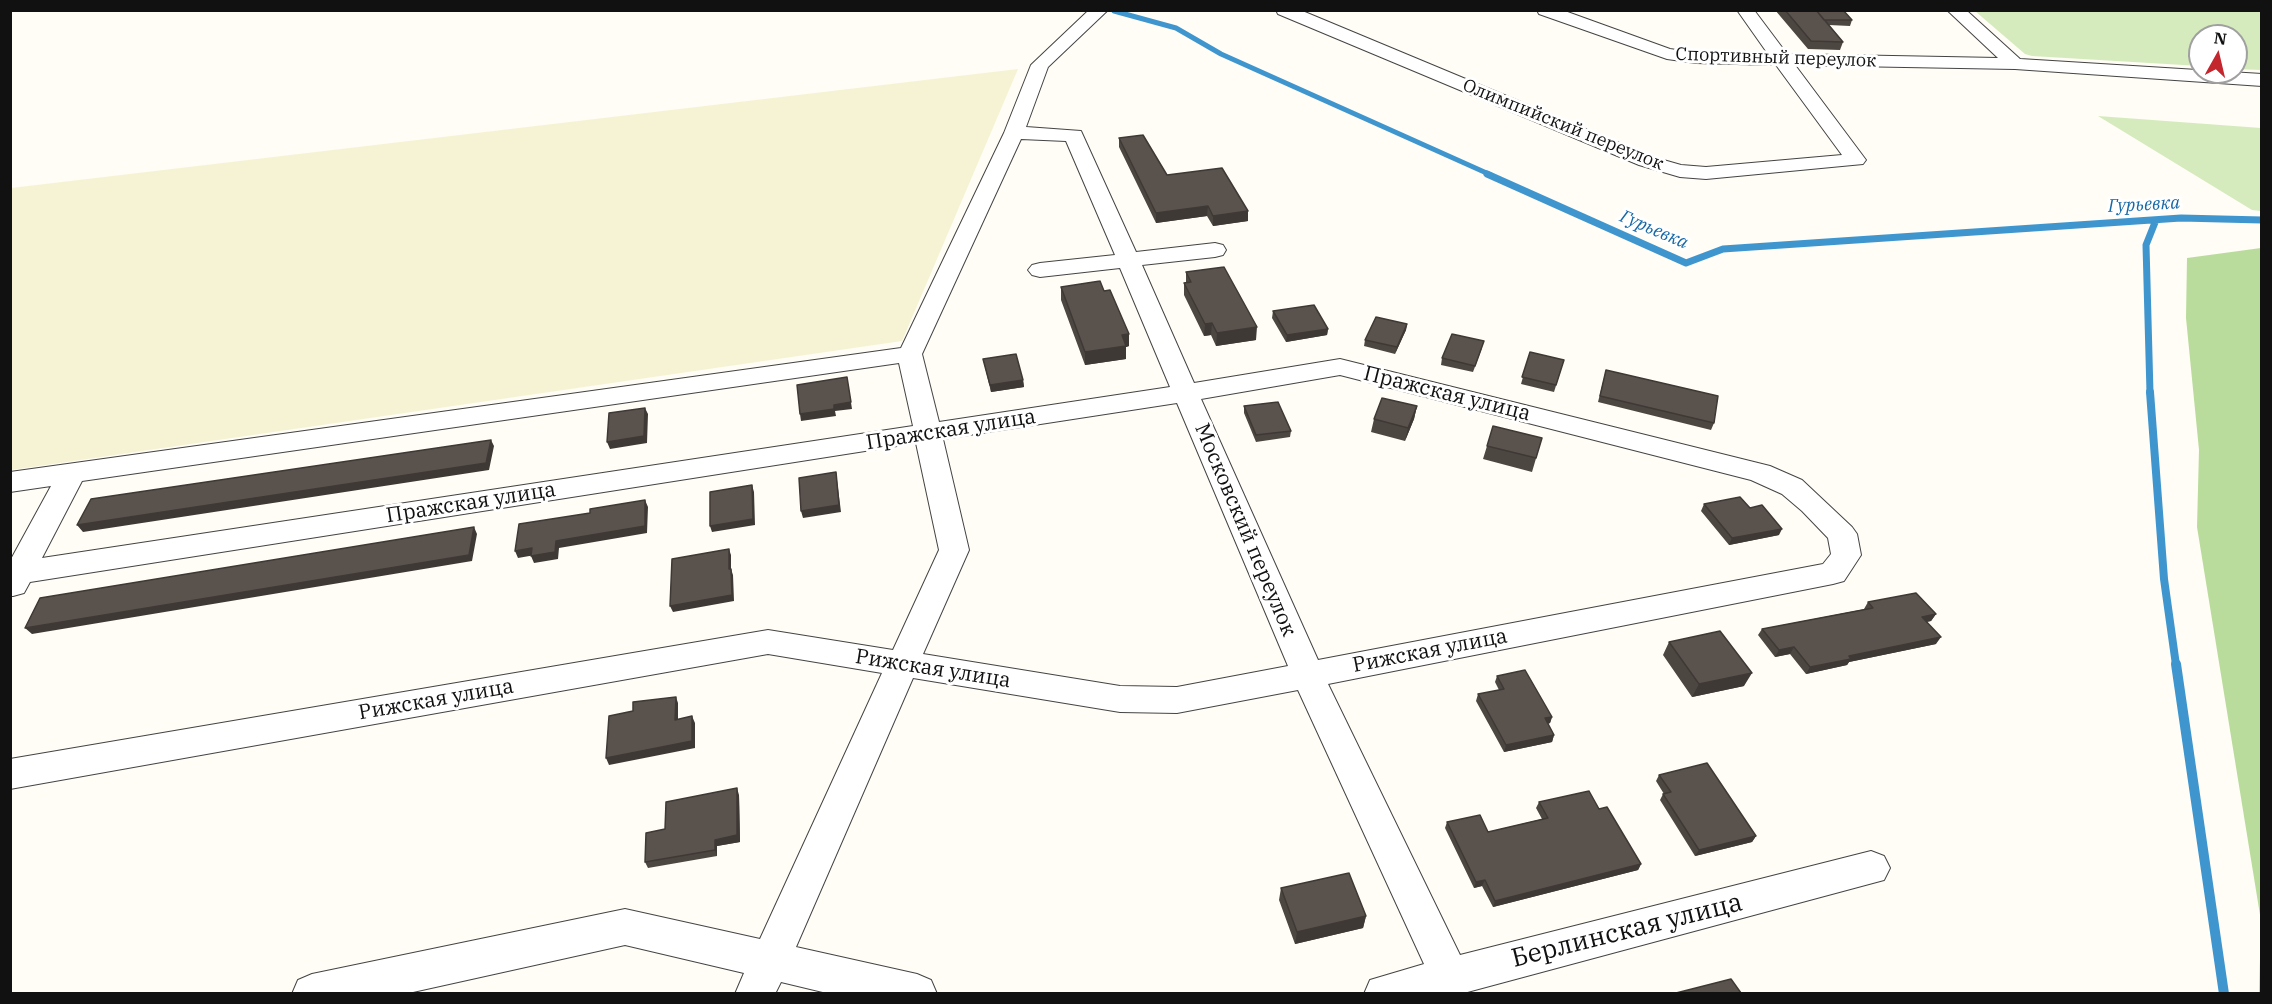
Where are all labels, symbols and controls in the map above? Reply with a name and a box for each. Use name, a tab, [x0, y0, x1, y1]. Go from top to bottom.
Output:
north arrow	[2188, 24, 2248, 84]
text: N	[2213, 27, 2228, 49]
street label: Спортивный переулок	[1675, 44, 1877, 72]
street label: Олимпийский переулок	[1459, 75, 1667, 175]
water label: Гурьевка	[2107, 192, 2181, 218]
water label: Гурьевка	[1617, 206, 1691, 254]
street label: Пражская улица	[1361, 361, 1533, 427]
street label: Пражская улица	[864, 404, 1038, 456]
street label: Московский переулок	[1189, 420, 1301, 640]
street label: Пражская улица	[384, 477, 558, 529]
street label: Рижская улица	[1350, 624, 1510, 678]
street label: Рижская улица	[853, 644, 1013, 694]
street label: Рижская улица	[356, 674, 516, 726]
street label: Берлинская улица	[1508, 887, 1746, 975]

